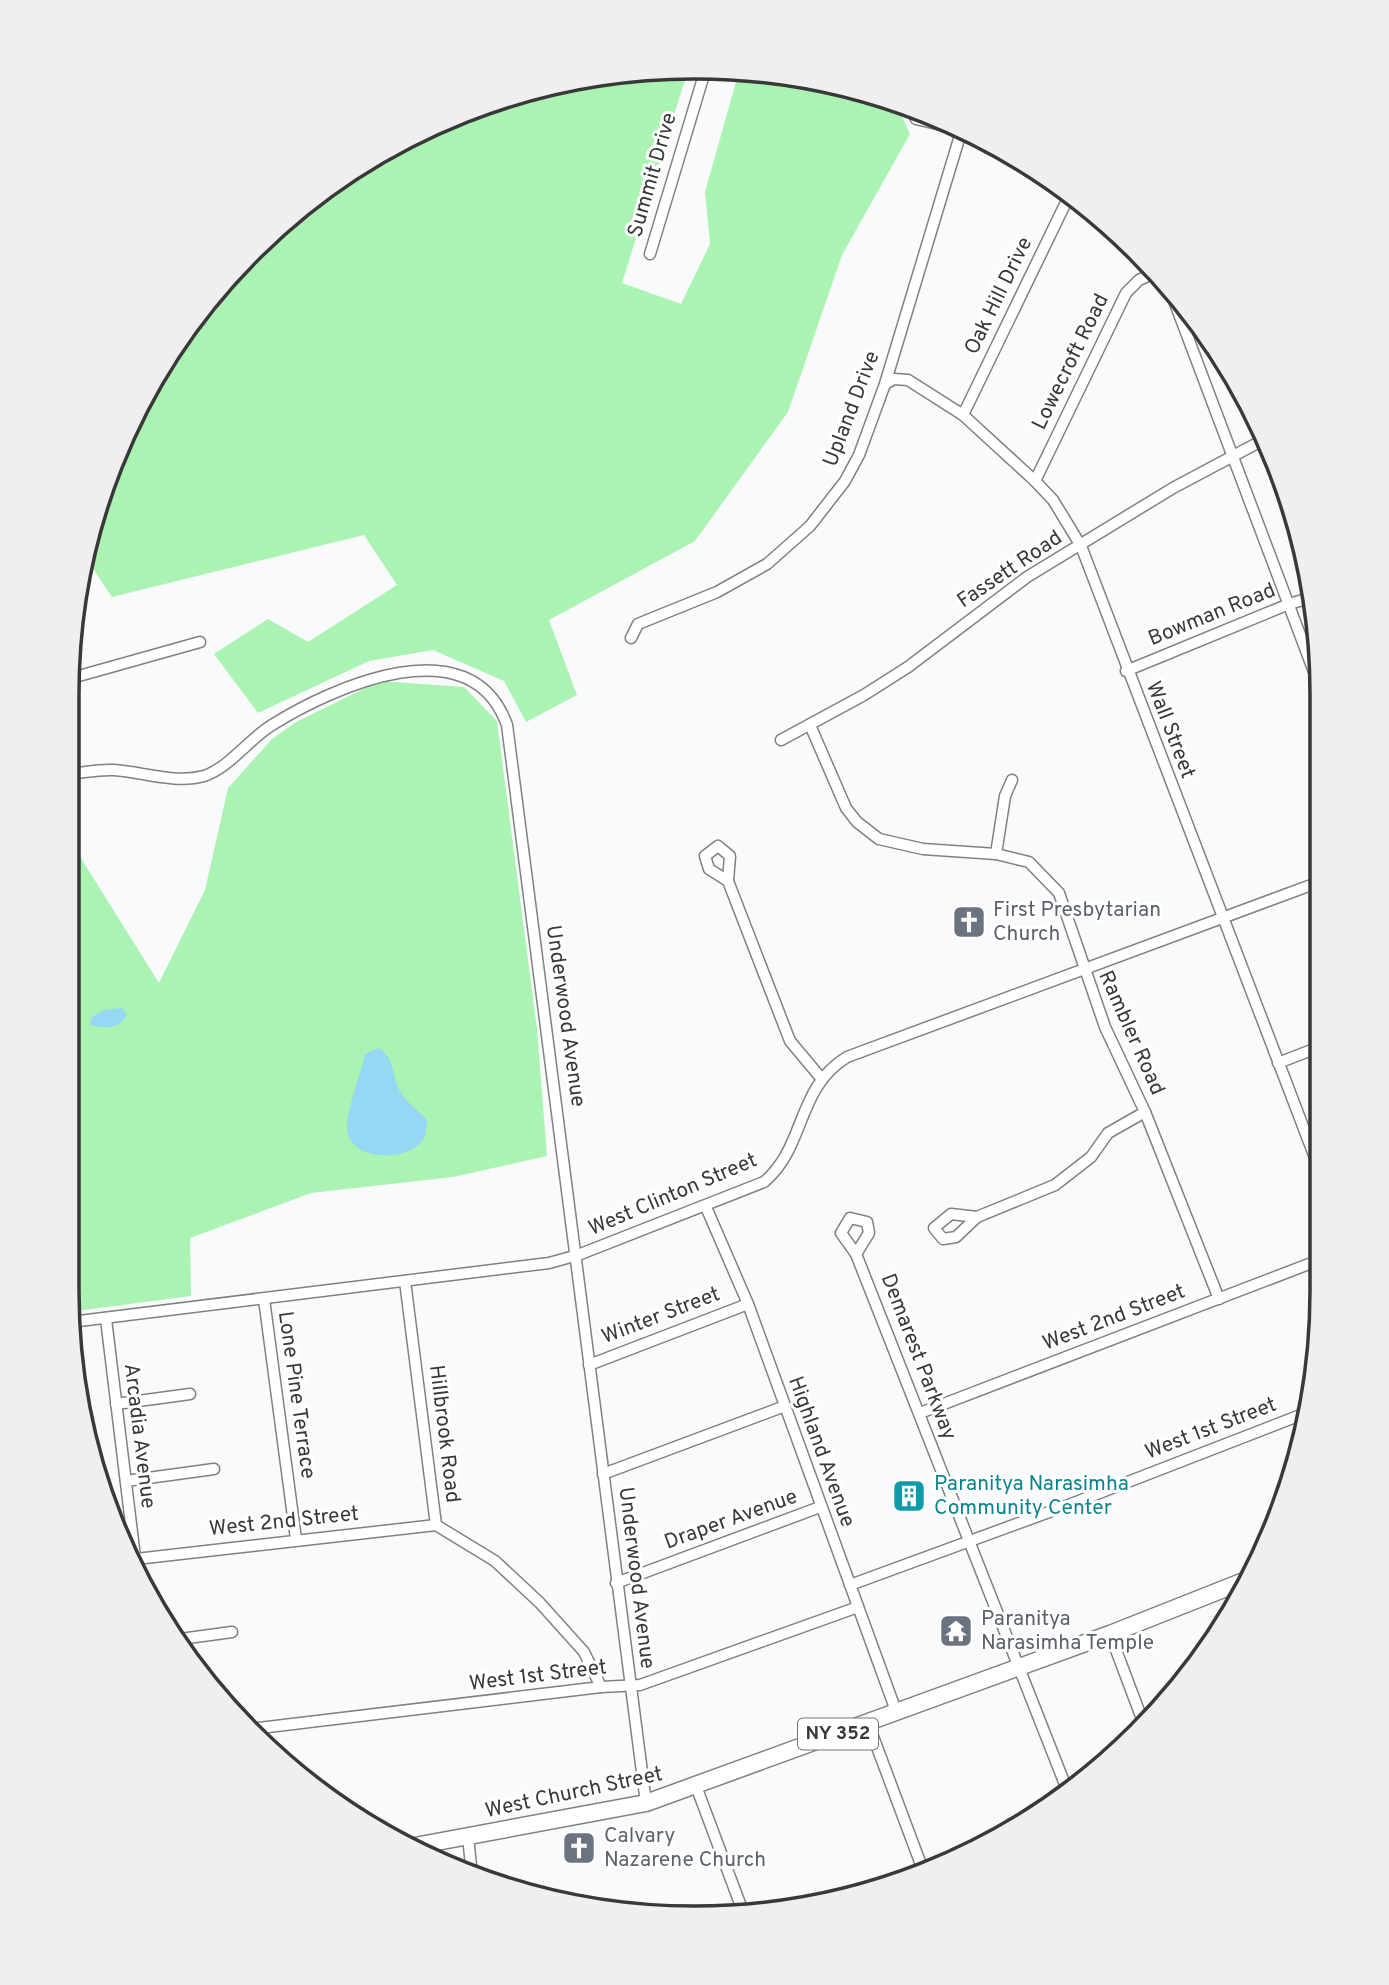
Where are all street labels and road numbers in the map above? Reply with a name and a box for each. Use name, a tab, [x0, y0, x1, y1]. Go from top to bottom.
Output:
street label: Summit Drive	[622, 110, 684, 240]
street label: Oak Hill Drive	[959, 233, 1039, 359]
street label: Lowecroft Road	[1026, 290, 1116, 434]
street label: Upland Drive	[818, 347, 886, 471]
street label: Fassett Road	[952, 525, 1068, 615]
street label: Bowman Road	[1144, 577, 1280, 653]
street label: Wall Street	[1139, 678, 1201, 782]
street label: Underwood Avenue	[539, 923, 591, 1109]
street label: Rambler Road	[1092, 967, 1170, 1099]
street label: West Clinton Street	[585, 1147, 761, 1243]
street label: Demarest Parkway	[874, 1270, 962, 1444]
street label: West 2nd Street	[1039, 1278, 1189, 1358]
street label: Winter Street	[598, 1281, 724, 1351]
street label: Lone Pine Terrace	[271, 1310, 321, 1480]
street label: Arcadia Avenue	[117, 1362, 161, 1510]
street label: Hillbrook Road	[422, 1363, 466, 1505]
street label: Highland Avenue	[781, 1373, 861, 1531]
street label: West 1st Street	[1141, 1392, 1281, 1466]
street label: Draper Avenue	[661, 1483, 801, 1557]
street label: Underwood Avenue	[611, 1485, 661, 1671]
street label: West 2nd Street	[208, 1501, 360, 1543]
street label: West 1st Street	[468, 1654, 608, 1698]
road number: NY 352	[798, 1718, 878, 1750]
street label: West Church Street	[483, 1761, 665, 1825]

